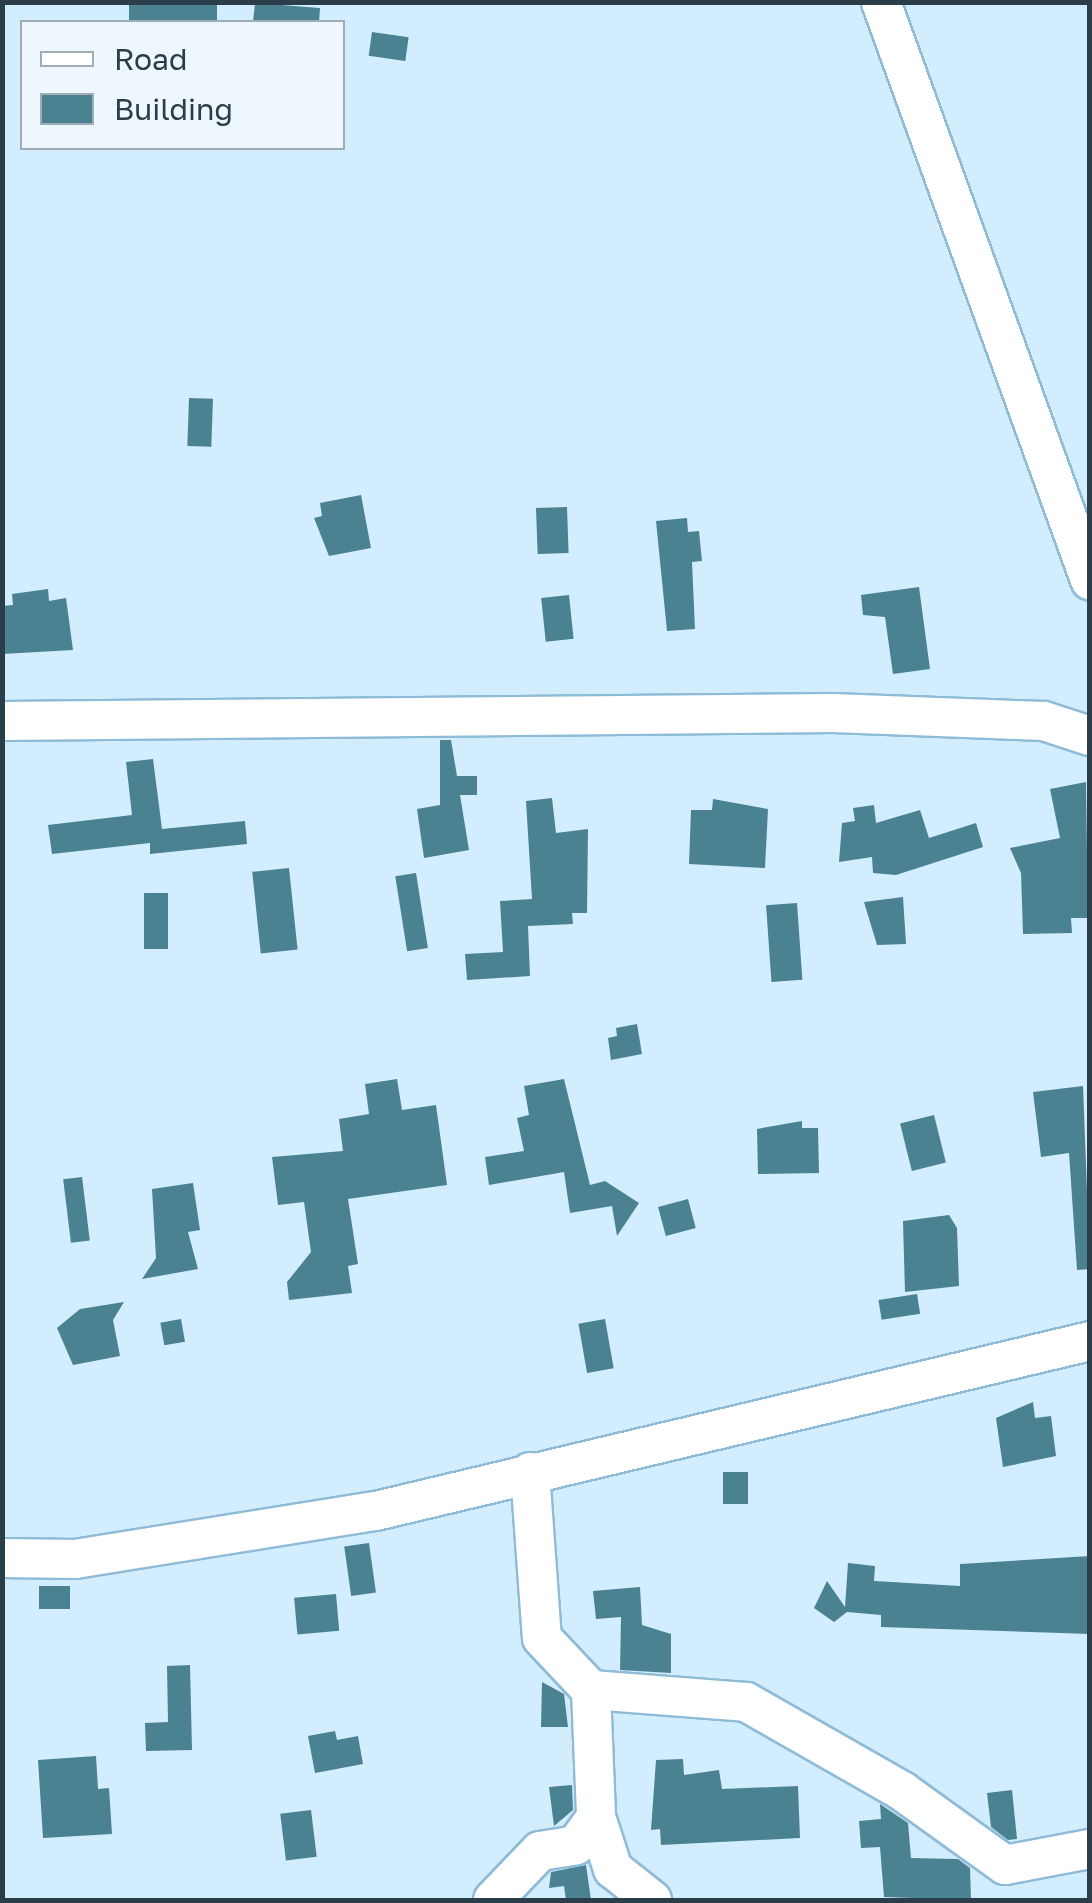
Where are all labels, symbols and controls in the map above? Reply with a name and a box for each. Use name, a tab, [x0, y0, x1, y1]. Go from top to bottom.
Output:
legend	[20, 20, 345, 150]
text: Road	[114, 41, 188, 77]
text: Building	[114, 91, 233, 127]

